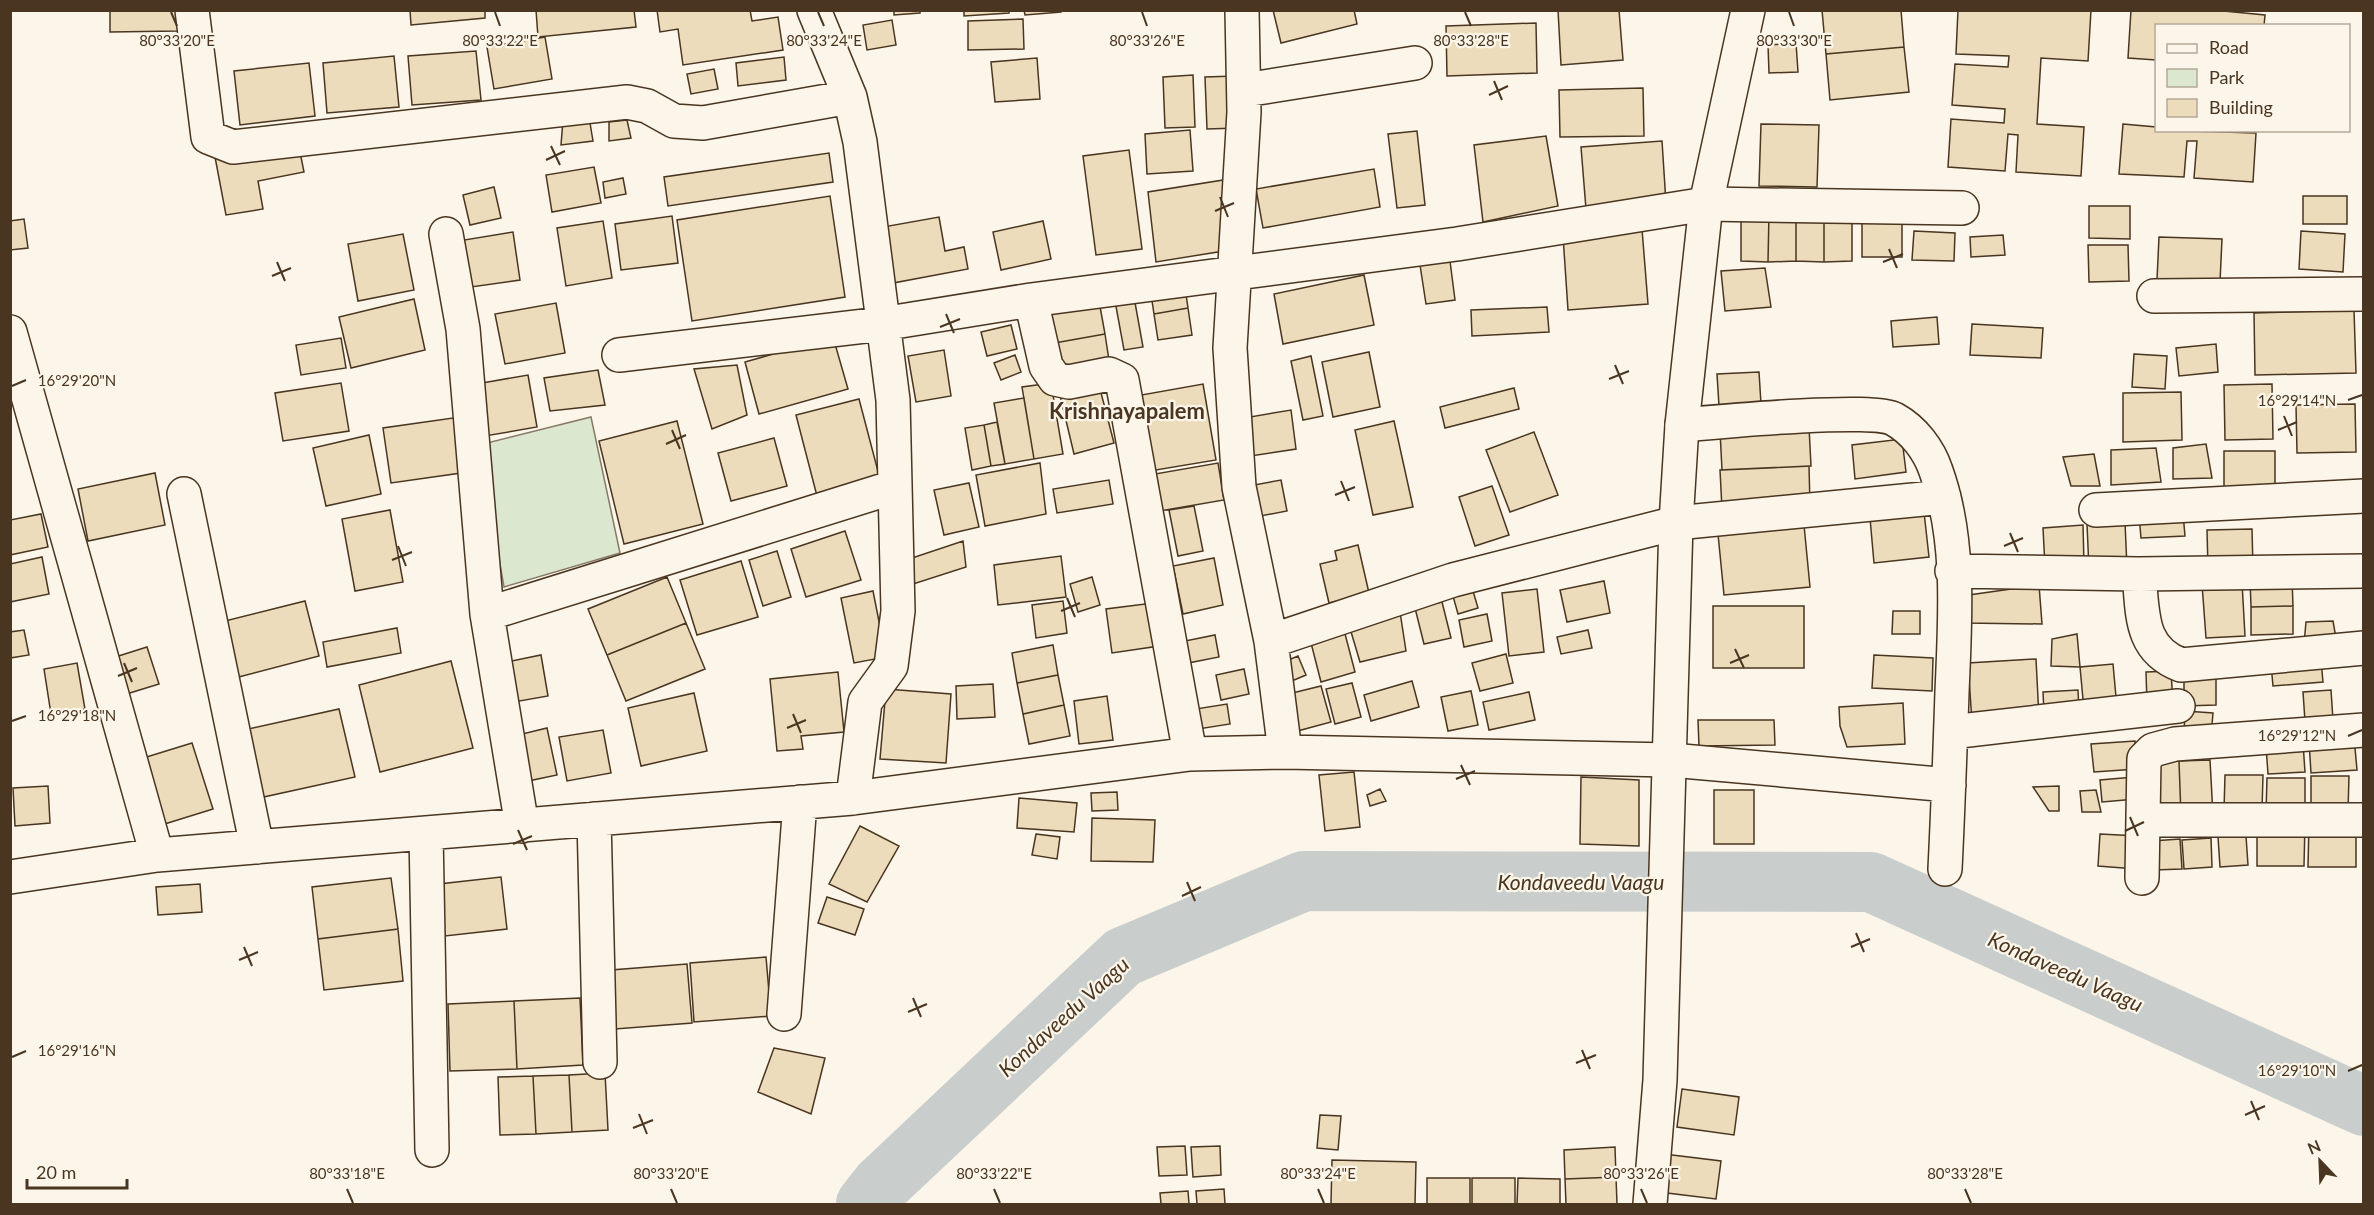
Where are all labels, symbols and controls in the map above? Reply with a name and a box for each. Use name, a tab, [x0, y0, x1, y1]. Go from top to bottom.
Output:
legend	[2155, 24, 2350, 132]
text: 80°33'20"E	[139, 31, 215, 49]
text: 80°33'22"E	[462, 31, 538, 49]
text: 80°33'24"E	[786, 31, 862, 49]
text: 80°33'26"E	[1109, 31, 1185, 49]
text: 80°33'28"E	[1433, 31, 1509, 49]
text: 80°33'30"E	[1756, 31, 1832, 49]
text: Road	[2209, 36, 2249, 58]
text: Park	[2209, 66, 2245, 88]
text: Building	[2209, 96, 2273, 118]
text: 16°29'20"N	[38, 371, 116, 389]
text: 16°29'14"N	[2258, 391, 2336, 409]
district label: Krishnayapalem	[1049, 397, 1205, 424]
text: 16°29'18"N	[38, 706, 116, 724]
text: 16°29'12"N	[2258, 726, 2336, 744]
water label: Kondaveedu Vaagu	[1498, 869, 1664, 894]
water label: Kondaveedu Vaagu	[1985, 926, 2147, 1016]
water label: Kondaveedu Vaagu	[993, 951, 1133, 1081]
text: 16°29'16"N	[38, 1041, 116, 1059]
text: 16°29'10"N	[2258, 1061, 2336, 1079]
north arrow	[2290, 1131, 2350, 1191]
text: N	[2305, 1136, 2323, 1158]
scale bar	[27, 1152, 128, 1190]
text: 20 m	[36, 1161, 76, 1183]
text: 80°33'18"E	[309, 1164, 385, 1182]
text: 80°33'20"E	[633, 1164, 709, 1182]
text: 80°33'22"E	[956, 1164, 1032, 1182]
text: 80°33'24"E	[1280, 1164, 1356, 1182]
text: 80°33'26"E	[1603, 1164, 1679, 1182]
text: 80°33'28"E	[1927, 1164, 2003, 1182]

